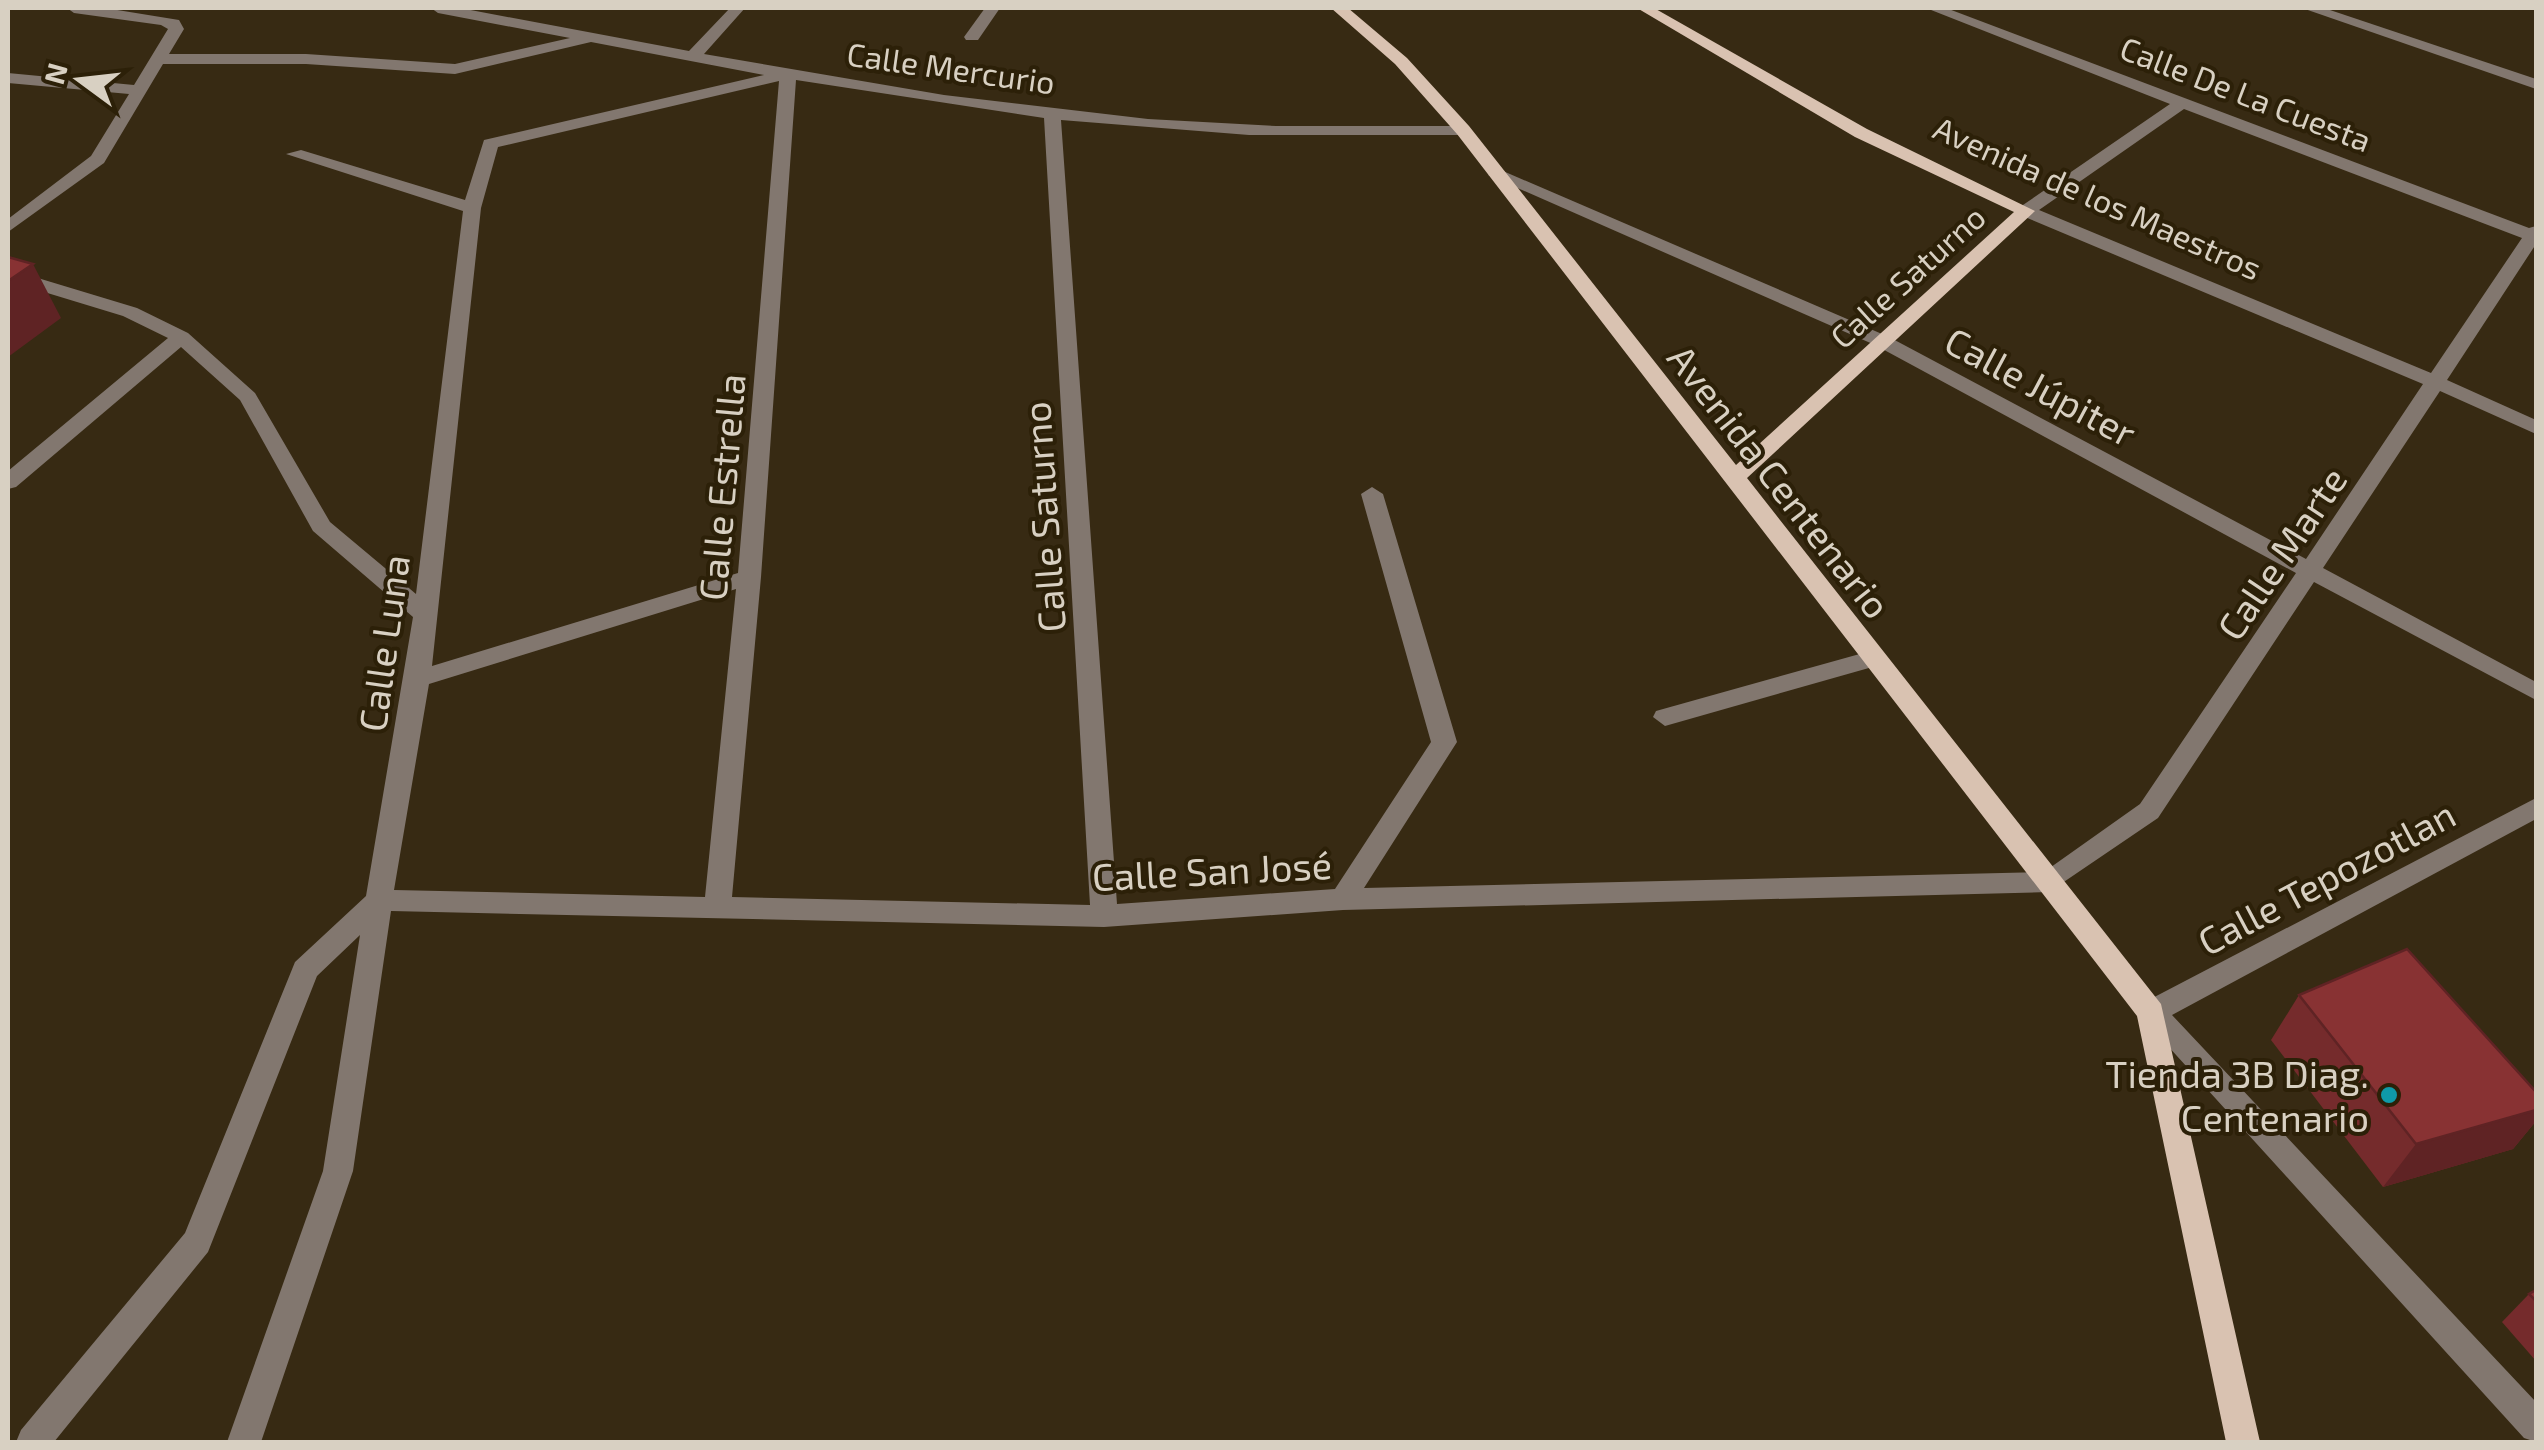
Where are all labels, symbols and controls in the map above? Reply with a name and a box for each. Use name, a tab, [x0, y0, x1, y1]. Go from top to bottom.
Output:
street label: Calle De La Cuesta	[2115, 28, 2377, 158]
north arrow	[30, 30, 130, 130]
street label: Calle Mercurio	[845, 34, 1057, 100]
text: N	[36, 59, 74, 87]
street label: Avenida de los Maestros	[1928, 108, 2268, 286]
street label: Calle Saturno	[1822, 197, 1992, 355]
street label: Calle Júpiter	[1938, 317, 2144, 455]
street label: Avenida Centenario	[1659, 335, 1901, 627]
street label: Calle Estrella	[688, 372, 754, 602]
street label: Calle Saturno	[1012, 400, 1074, 634]
street label: Calle Marte	[2206, 458, 2356, 648]
street label: Calle Luna	[348, 552, 418, 734]
street label: Calle Tepozotlan	[2190, 790, 2462, 964]
street label: Calle San José	[1091, 841, 1333, 899]
place label: Tienda 3B Diag. Centenario	[2105, 1050, 2369, 1140]
marker: Tienda 3B Diag. Centenario	[2378, 1084, 2400, 1106]

